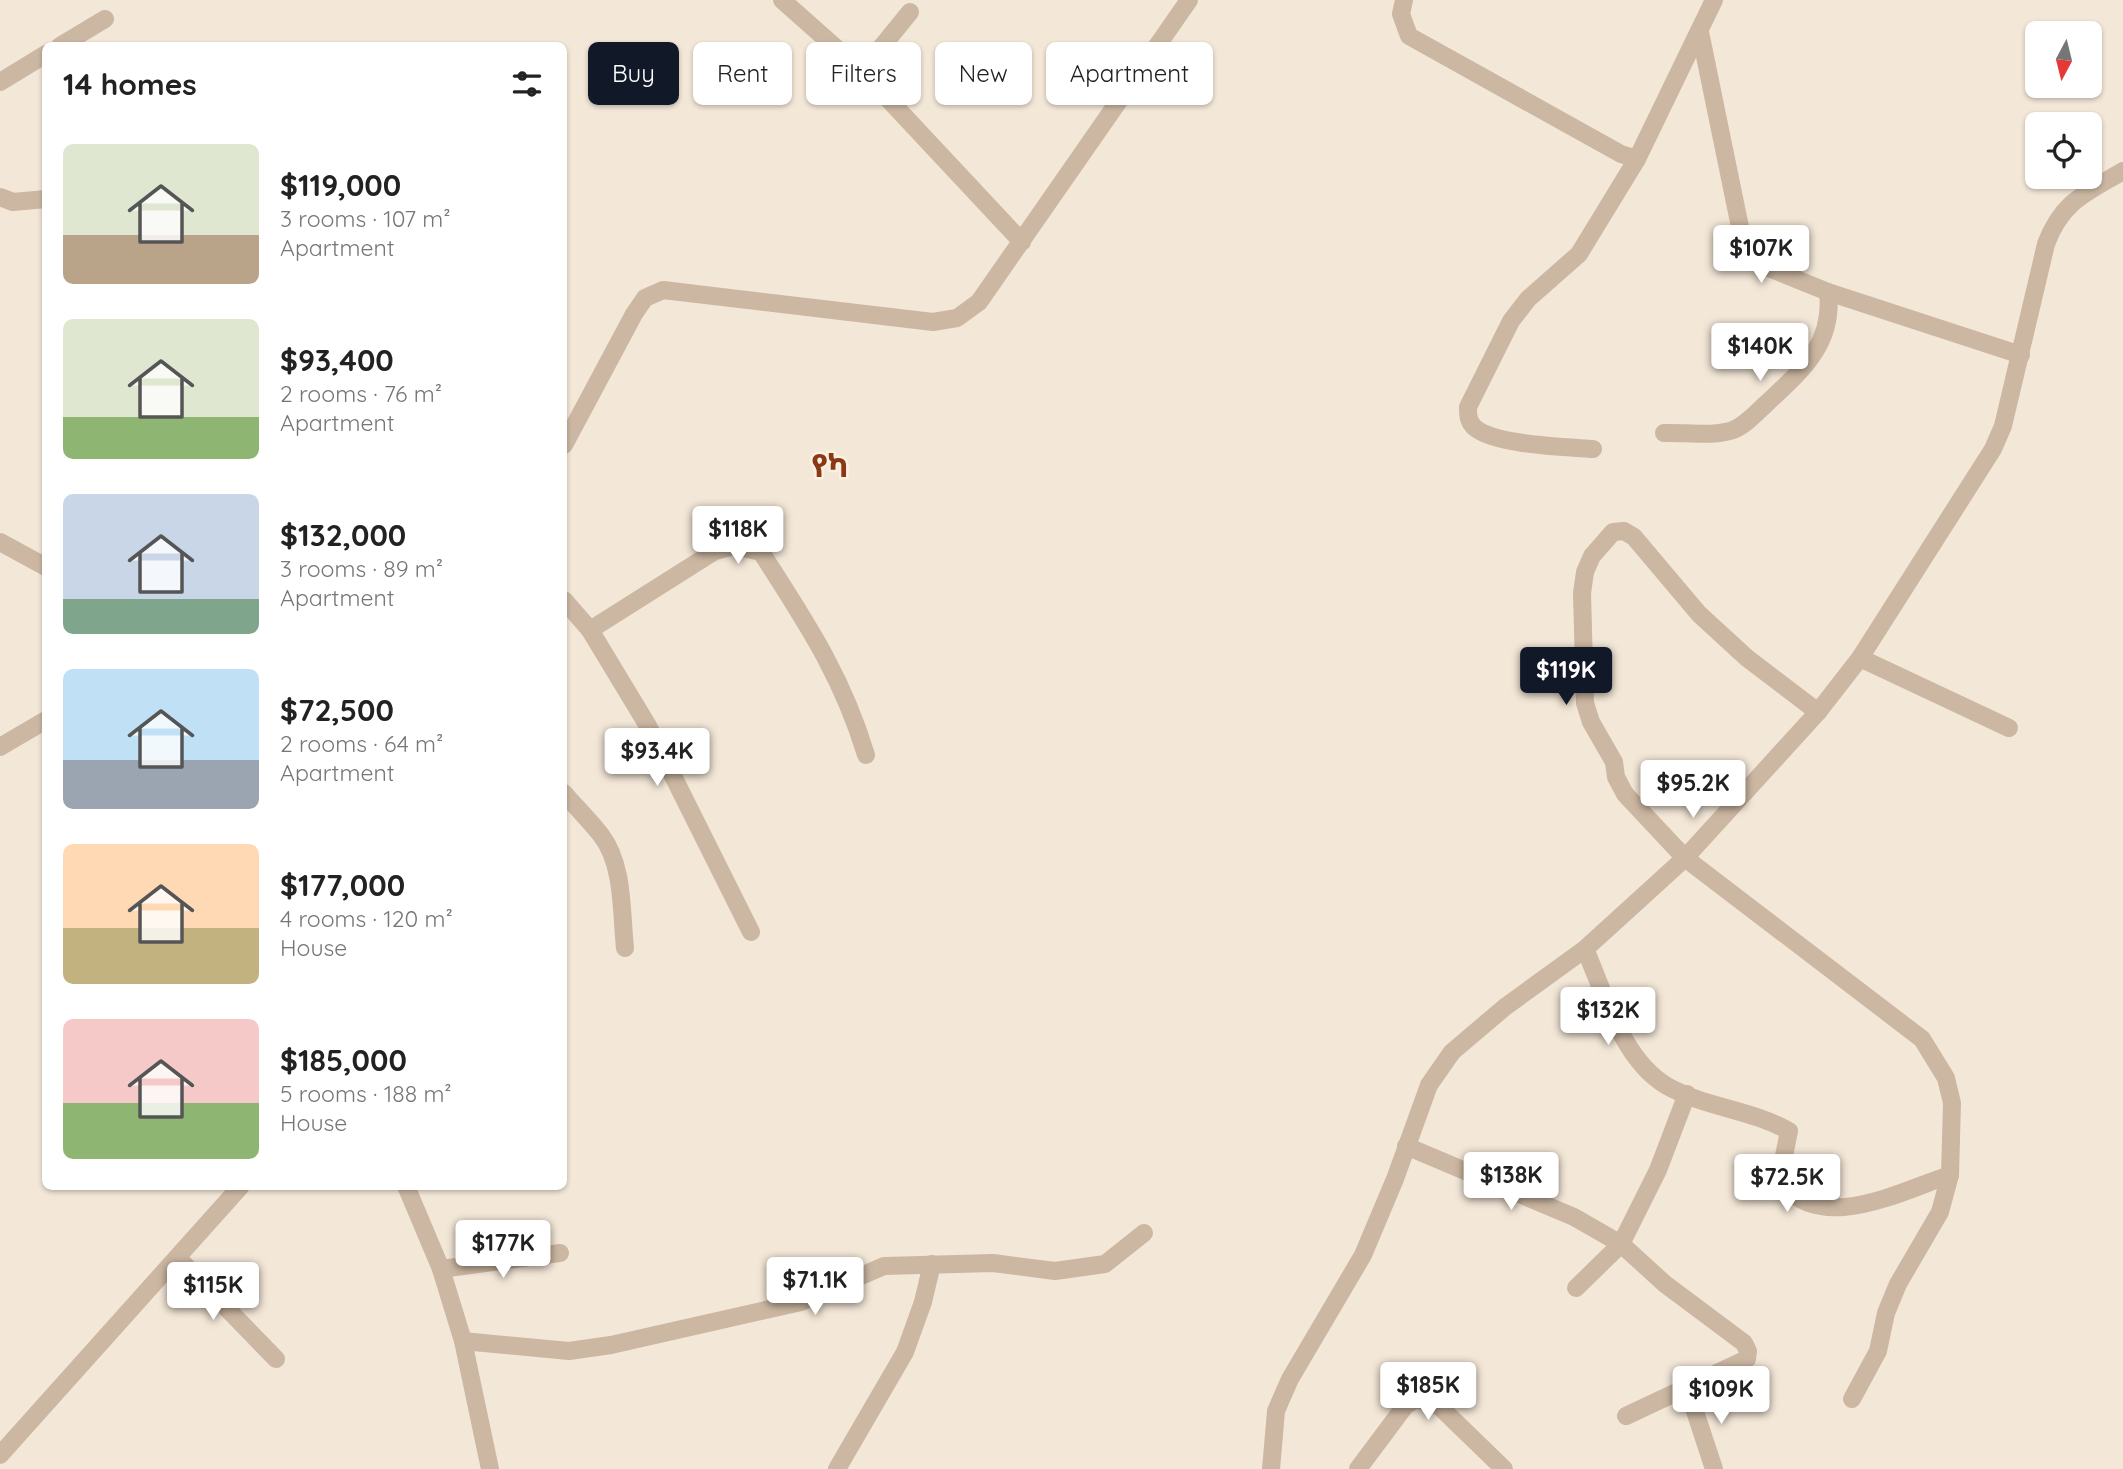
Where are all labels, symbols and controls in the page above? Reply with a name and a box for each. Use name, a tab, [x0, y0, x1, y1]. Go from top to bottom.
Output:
north arrow	[2025, 21, 2102, 98]
map controls	[2025, 21, 2102, 189]
chip: Buy	[588, 42, 679, 105]
chip: Rent	[693, 42, 792, 105]
chip: Filters	[806, 42, 921, 105]
chip: New	[935, 42, 1032, 105]
chip: Apartment	[1046, 42, 1213, 105]
text: 14 homes	[63, 65, 197, 103]
icon: filters	[508, 65, 546, 103]
button: locate	[2025, 112, 2102, 189]
text: $119,000	[280, 166, 401, 204]
icon: home	[119, 172, 203, 256]
text: 3 rooms · 107 m²	[280, 204, 451, 233]
pin: $107K	[1712, 226, 1810, 285]
text: Apartment	[280, 233, 394, 262]
text: $107K	[1729, 233, 1793, 262]
pin: $140K	[1711, 324, 1809, 383]
text: $140K	[1727, 331, 1793, 360]
text: $93,400	[280, 341, 394, 379]
icon: home	[119, 347, 203, 431]
text: 2 rooms · 76 m²	[280, 379, 442, 408]
text: Apartment	[280, 408, 394, 437]
district label: የካ	[811, 445, 849, 485]
pin: $118K	[689, 506, 787, 566]
text: $118K	[708, 514, 768, 543]
text: $132,000	[280, 516, 406, 554]
icon: home	[119, 522, 203, 606]
text: 3 rooms · 89 m²	[280, 554, 443, 583]
text: Apartment	[280, 583, 394, 612]
pin: $119K	[1517, 648, 1615, 707]
text: $119K	[1536, 655, 1596, 684]
text: $72,500	[280, 691, 394, 729]
icon: home	[119, 697, 203, 781]
pin: $93.4K	[600, 728, 714, 788]
text: 2 rooms · 64 m²	[280, 729, 443, 758]
text: $93.4K	[621, 736, 693, 765]
text: Apartment	[280, 758, 394, 787]
pin: $95.2K	[1636, 760, 1750, 820]
text: $95.2K	[1656, 768, 1730, 797]
text: $177,000	[280, 866, 405, 904]
icon: home	[119, 872, 203, 956]
text: 4 rooms · 120 m²	[280, 904, 453, 933]
text: House	[280, 933, 347, 962]
pin: $132K	[1559, 988, 1657, 1047]
text: $132K	[1576, 995, 1640, 1024]
text: $185,000	[280, 1041, 407, 1079]
icon: home	[119, 1047, 203, 1131]
text: 5 rooms · 188 m²	[280, 1079, 452, 1108]
text: House	[280, 1108, 347, 1137]
pin: $138K	[1462, 1152, 1560, 1212]
pin: $72.5K	[1730, 1154, 1844, 1214]
text: $138K	[1480, 1160, 1542, 1189]
text: $72.5K	[1750, 1162, 1824, 1191]
pin: $177K	[454, 1220, 552, 1280]
text: $177K	[472, 1228, 535, 1257]
pin: $71.1K	[758, 1258, 872, 1317]
pin: $115K	[164, 1262, 262, 1322]
text: $71.1K	[783, 1265, 847, 1294]
text: $115K	[183, 1270, 243, 1299]
pin: $185K	[1379, 1362, 1477, 1422]
pin: $109K	[1672, 1366, 1770, 1426]
text: $185K	[1396, 1370, 1460, 1399]
text: $109K	[1689, 1374, 1753, 1403]

